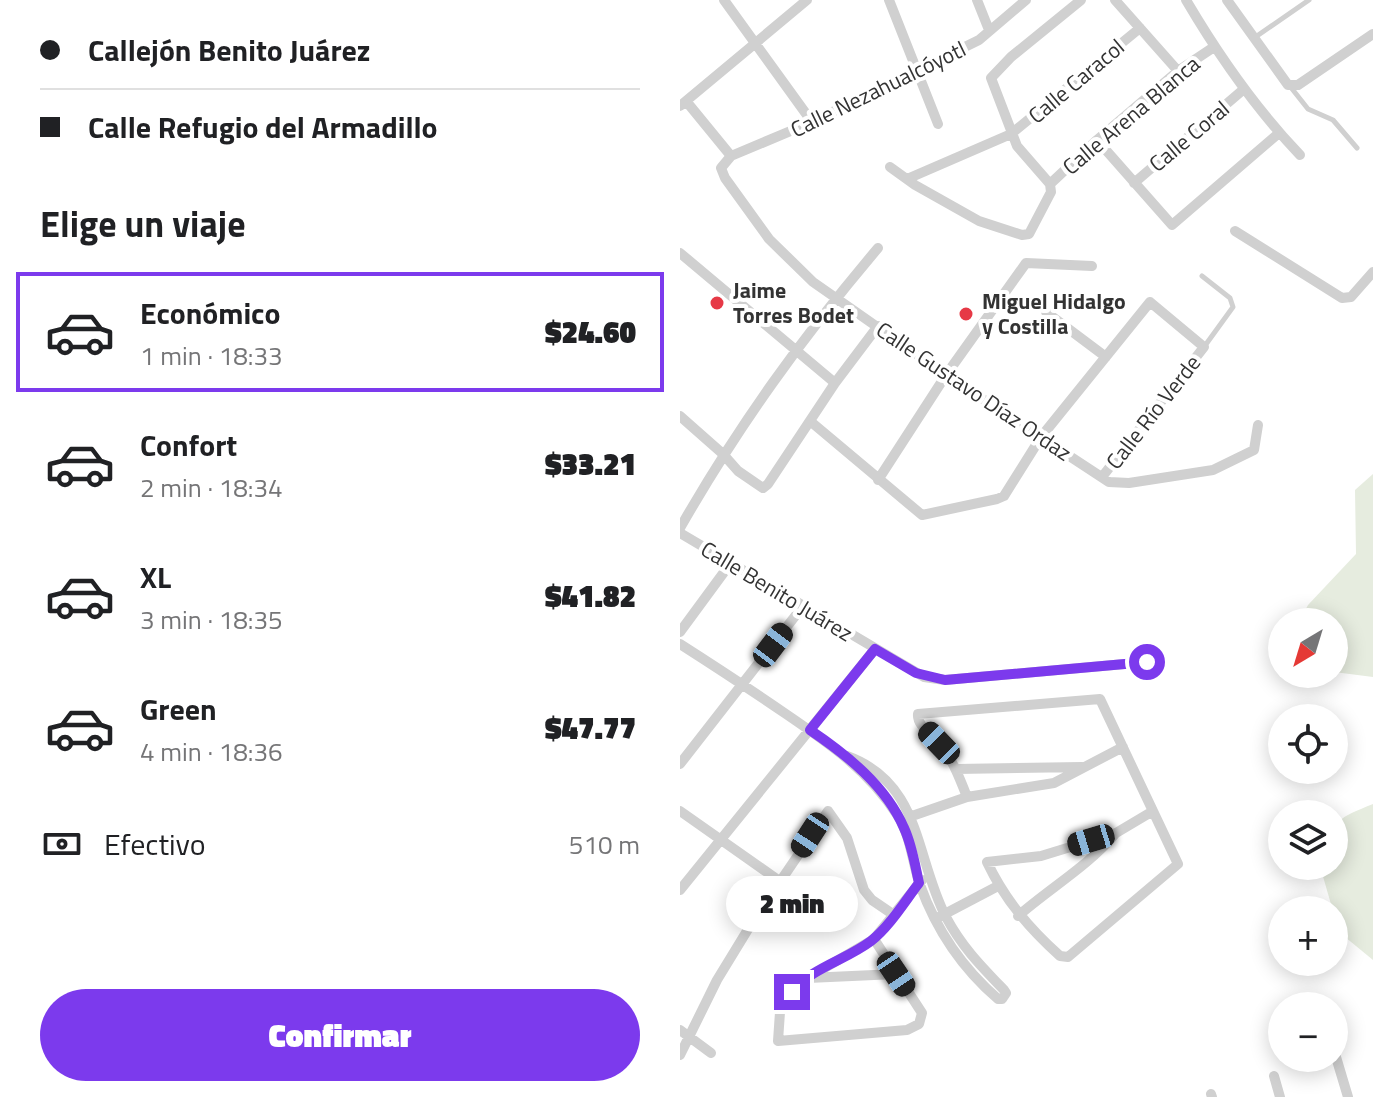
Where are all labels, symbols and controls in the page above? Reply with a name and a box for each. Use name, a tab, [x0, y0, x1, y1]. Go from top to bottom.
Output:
text: Callejón Benito Juárez	[88, 27, 370, 73]
street label: Calle Caracol	[1020, 30, 1132, 132]
street label: Calle Nezahualcóyotl	[785, 32, 971, 146]
street label: Calle Arena Blanca	[1055, 47, 1207, 183]
street label: Calle Coral	[1141, 92, 1237, 180]
text: Calle Refugio del Armadillo	[88, 104, 438, 150]
text: Elige un viaje	[40, 196, 246, 251]
place label: Jaime Torres Bodet	[733, 273, 854, 332]
place label: Miguel Hidalgo y Costilla	[982, 284, 1126, 343]
text: Económico	[140, 290, 280, 336]
marker: Jaime Torres Bodet	[708, 294, 726, 312]
icon: car	[44, 296, 116, 368]
marker: Miguel Hidalgo y Costilla	[957, 305, 975, 323]
text: $24.60	[545, 309, 636, 355]
street label: Calle Gustavo Díaz Ordaz	[869, 313, 1079, 469]
text: 1 min · 18:33	[140, 336, 283, 375]
street label: Calle Río Verde	[1097, 347, 1209, 477]
text: Confort	[140, 422, 237, 468]
icon: car	[44, 428, 116, 500]
text: $33.21	[545, 441, 636, 487]
text: 2 min · 18:34	[140, 468, 283, 507]
street label: Calle Benito Juárez	[694, 532, 860, 650]
text: XL	[140, 554, 171, 600]
icon: car	[44, 560, 116, 632]
text: $41.82	[545, 573, 636, 619]
text: 3 min · 18:35	[140, 600, 283, 639]
north arrow	[1268, 608, 1348, 688]
map controls	[1268, 608, 1348, 1072]
car	[749, 619, 797, 671]
route start	[1129, 644, 1165, 680]
text: Green	[140, 686, 217, 732]
icon: car	[44, 692, 116, 764]
button: locate	[1268, 704, 1348, 784]
text: $47.77	[545, 705, 636, 751]
car	[914, 717, 964, 769]
text: 4 min · 18:36	[140, 732, 283, 771]
button: layers	[1268, 800, 1348, 880]
car	[787, 808, 833, 862]
text: Efectivo	[104, 821, 206, 867]
icon: cash	[40, 822, 84, 866]
car	[1065, 822, 1117, 858]
text: 510 m	[569, 825, 640, 864]
callout: 2 min	[726, 876, 858, 932]
text: 2 min	[760, 884, 824, 923]
button: +	[1268, 896, 1348, 976]
car	[873, 947, 919, 1001]
route end	[774, 974, 810, 1010]
button: Confirmar	[40, 989, 640, 1081]
button: −	[1268, 992, 1348, 1072]

